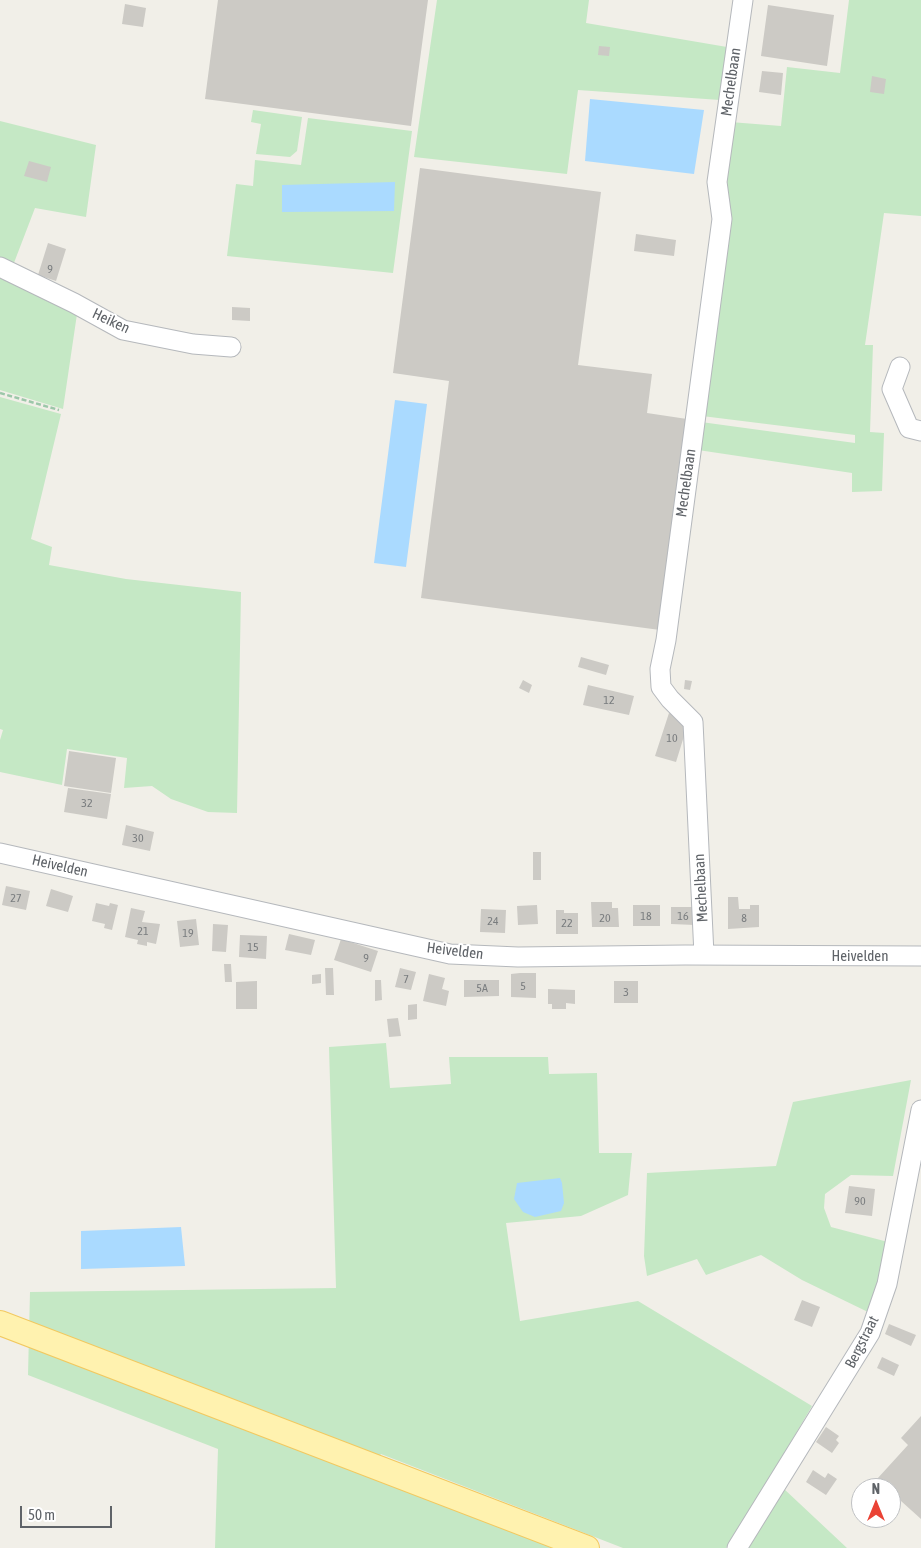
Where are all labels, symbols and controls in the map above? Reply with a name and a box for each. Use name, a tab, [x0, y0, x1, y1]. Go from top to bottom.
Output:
street label: Mechelbaan	[717, 47, 745, 117]
house number: 9	[47, 262, 53, 276]
street label: Heiken	[89, 305, 133, 337]
street label: Mechelbaan	[672, 448, 700, 518]
house number: 12	[603, 693, 615, 707]
house number: 10	[666, 731, 678, 745]
house number: 32	[81, 796, 93, 810]
house number: 30	[132, 831, 144, 845]
street label: Heivelden	[30, 851, 90, 881]
street label: Mechelbaan	[690, 853, 712, 923]
house number: 27	[10, 891, 22, 905]
house number: 18	[640, 909, 652, 923]
house number: 16	[677, 909, 689, 923]
house number: 20	[599, 911, 611, 925]
house number: 8	[741, 911, 747, 925]
house number: 24	[487, 914, 499, 928]
house number: 22	[561, 916, 573, 930]
house number: 21	[137, 924, 149, 938]
house number: 19	[182, 926, 194, 940]
street label: Heivelden	[426, 939, 484, 963]
house number: 15	[247, 940, 259, 954]
street label: Heivelden	[832, 947, 888, 965]
house number: 9	[363, 951, 369, 965]
house number: 7	[403, 972, 409, 986]
house number: 5	[520, 979, 526, 993]
house number: 5A	[476, 981, 488, 995]
house number: 3	[623, 985, 629, 999]
house number: 90	[854, 1194, 866, 1208]
street label: Bergstraat	[841, 1313, 883, 1371]
north arrow	[851, 1478, 901, 1528]
text: N	[872, 1481, 880, 1497]
scale bar	[22, 1496, 115, 1528]
text: 50 m	[28, 1506, 55, 1523]

